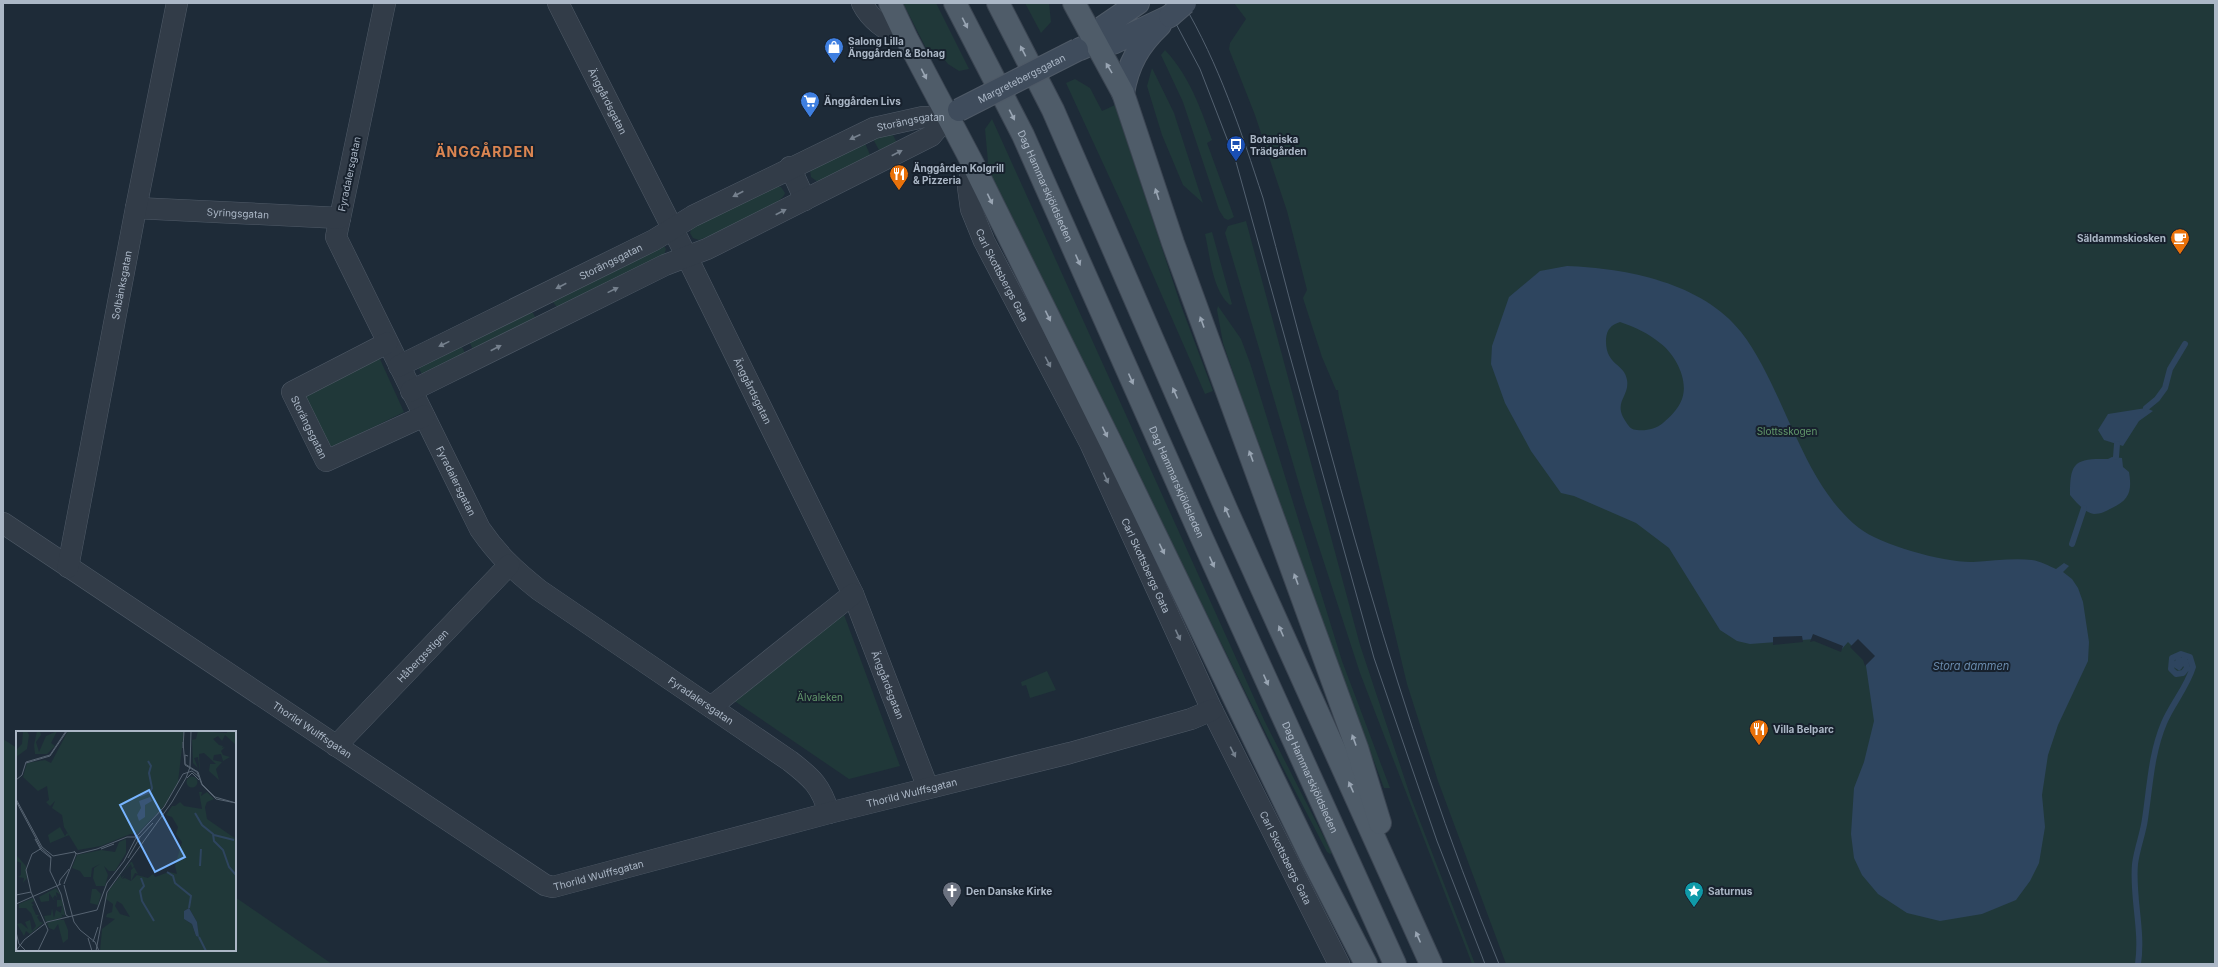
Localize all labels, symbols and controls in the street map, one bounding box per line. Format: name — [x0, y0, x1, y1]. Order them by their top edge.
one-way arrow — [962, 17, 968, 29]
place label: Salong Lilla Änggården & Bohag — [848, 35, 945, 60]
shop icon: Salong Lilla Änggården & Bohag — [823, 36, 845, 64]
one-way arrow — [1019, 45, 1026, 56]
street label: Margretebergsgatan — [976, 51, 1067, 106]
one-way arrow — [1105, 62, 1112, 74]
street label: Änggårdsgatan — [586, 66, 630, 136]
one-way arrow — [921, 68, 928, 80]
supermarket icon: Änggården Livs — [799, 90, 821, 118]
place label: Änggården Livs — [824, 95, 901, 108]
one-way arrow — [1009, 109, 1016, 120]
street label: Storängsgatan — [876, 111, 945, 133]
street label: Dag Hammarskjöldsleden — [1015, 128, 1076, 244]
place label: Botaniska Trädgården — [1250, 133, 1307, 158]
one-way arrow — [849, 134, 861, 140]
bus stop icon: Botaniska Trädgården — [1225, 134, 1247, 162]
street label: Fyradalersgatan — [335, 135, 363, 213]
district label: ÄNGGÅRDEN — [435, 142, 535, 160]
one-way arrow — [891, 150, 903, 157]
place label: Änggården Kolgrill & Pizzeria — [913, 162, 1004, 186]
restaurant icon: Änggården Kolgrill & Pizzeria — [888, 163, 910, 191]
one-way arrow — [1154, 187, 1160, 199]
one-way arrow — [732, 190, 744, 197]
one-way arrow — [987, 193, 993, 205]
street label: Syringsgatan — [206, 205, 269, 221]
one-way arrow — [775, 209, 787, 215]
street label: Carl Skottsbergs Gata — [974, 227, 1031, 324]
cafe icon: Säldammskiosken — [2169, 227, 2191, 255]
place label: Säldammskiosken — [2077, 232, 2166, 244]
street label: Storängsgatan — [577, 241, 644, 282]
street label: Solbänksgatan — [109, 249, 134, 321]
one-way arrow — [1075, 254, 1082, 266]
one-way arrow — [555, 283, 567, 289]
one-way arrow — [607, 287, 618, 294]
one-way arrow — [1045, 310, 1051, 321]
one-way arrow — [1199, 315, 1205, 327]
one-way arrow — [439, 341, 450, 347]
one-way arrow — [490, 345, 502, 351]
street label: Änggårdsgatan — [732, 356, 774, 426]
one-way arrow — [1045, 356, 1051, 368]
one-way arrow — [1128, 373, 1134, 384]
one-way arrow — [1172, 387, 1178, 399]
street label: Storängsgatan — [289, 393, 330, 461]
street label: Dag Hammarskjöldsleden — [1147, 424, 1207, 540]
park label: Slottsskogen — [1757, 425, 1817, 437]
one-way arrow — [1102, 426, 1109, 438]
street label: Fyradalersgatan — [434, 444, 479, 518]
one-way arrow — [1248, 450, 1254, 462]
one-way arrow — [1103, 473, 1109, 484]
one-way arrow — [1224, 507, 1230, 518]
street label: Carl Skottsbergs Gata — [1119, 516, 1173, 615]
one-way arrow — [1159, 543, 1165, 555]
one-way arrow — [1209, 556, 1215, 567]
one-way arrow — [1292, 572, 1298, 584]
one-way arrow — [1277, 624, 1283, 636]
street label: Håbergsstigen — [394, 627, 451, 685]
one-way arrow — [1175, 629, 1181, 640]
street label: Änggårdsgatan — [869, 649, 907, 721]
water label: Stora dammen — [1933, 659, 2010, 673]
street label: Fyradalersgatan — [666, 674, 736, 727]
one-way arrow — [1263, 674, 1269, 686]
park label: Älvaleken — [797, 691, 843, 703]
street label: Thorild Wulffsgatan — [270, 699, 354, 760]
restaurant icon: Villa Belparc — [1748, 718, 1770, 746]
street label: Dag Hammarskjöldsleden — [1280, 720, 1341, 835]
place label: Villa Belparc — [1773, 723, 1834, 735]
inset map — [16, 731, 236, 951]
one-way arrow — [1351, 734, 1357, 746]
one-way arrow — [1230, 746, 1236, 758]
street label: Thorild Wulffsgatan — [865, 775, 958, 809]
one-way arrow — [1348, 782, 1354, 793]
street label: Carl Skottsbergs Gata — [1257, 809, 1314, 906]
street label: Thorild Wulffsgatan — [552, 857, 645, 893]
church icon: Den Danske Kirke — [941, 880, 963, 908]
place icon: Saturnus — [1683, 880, 1705, 908]
place label: Den Danske Kirke — [966, 885, 1052, 897]
place label: Saturnus — [1708, 885, 1753, 897]
one-way arrow — [1415, 930, 1421, 942]

